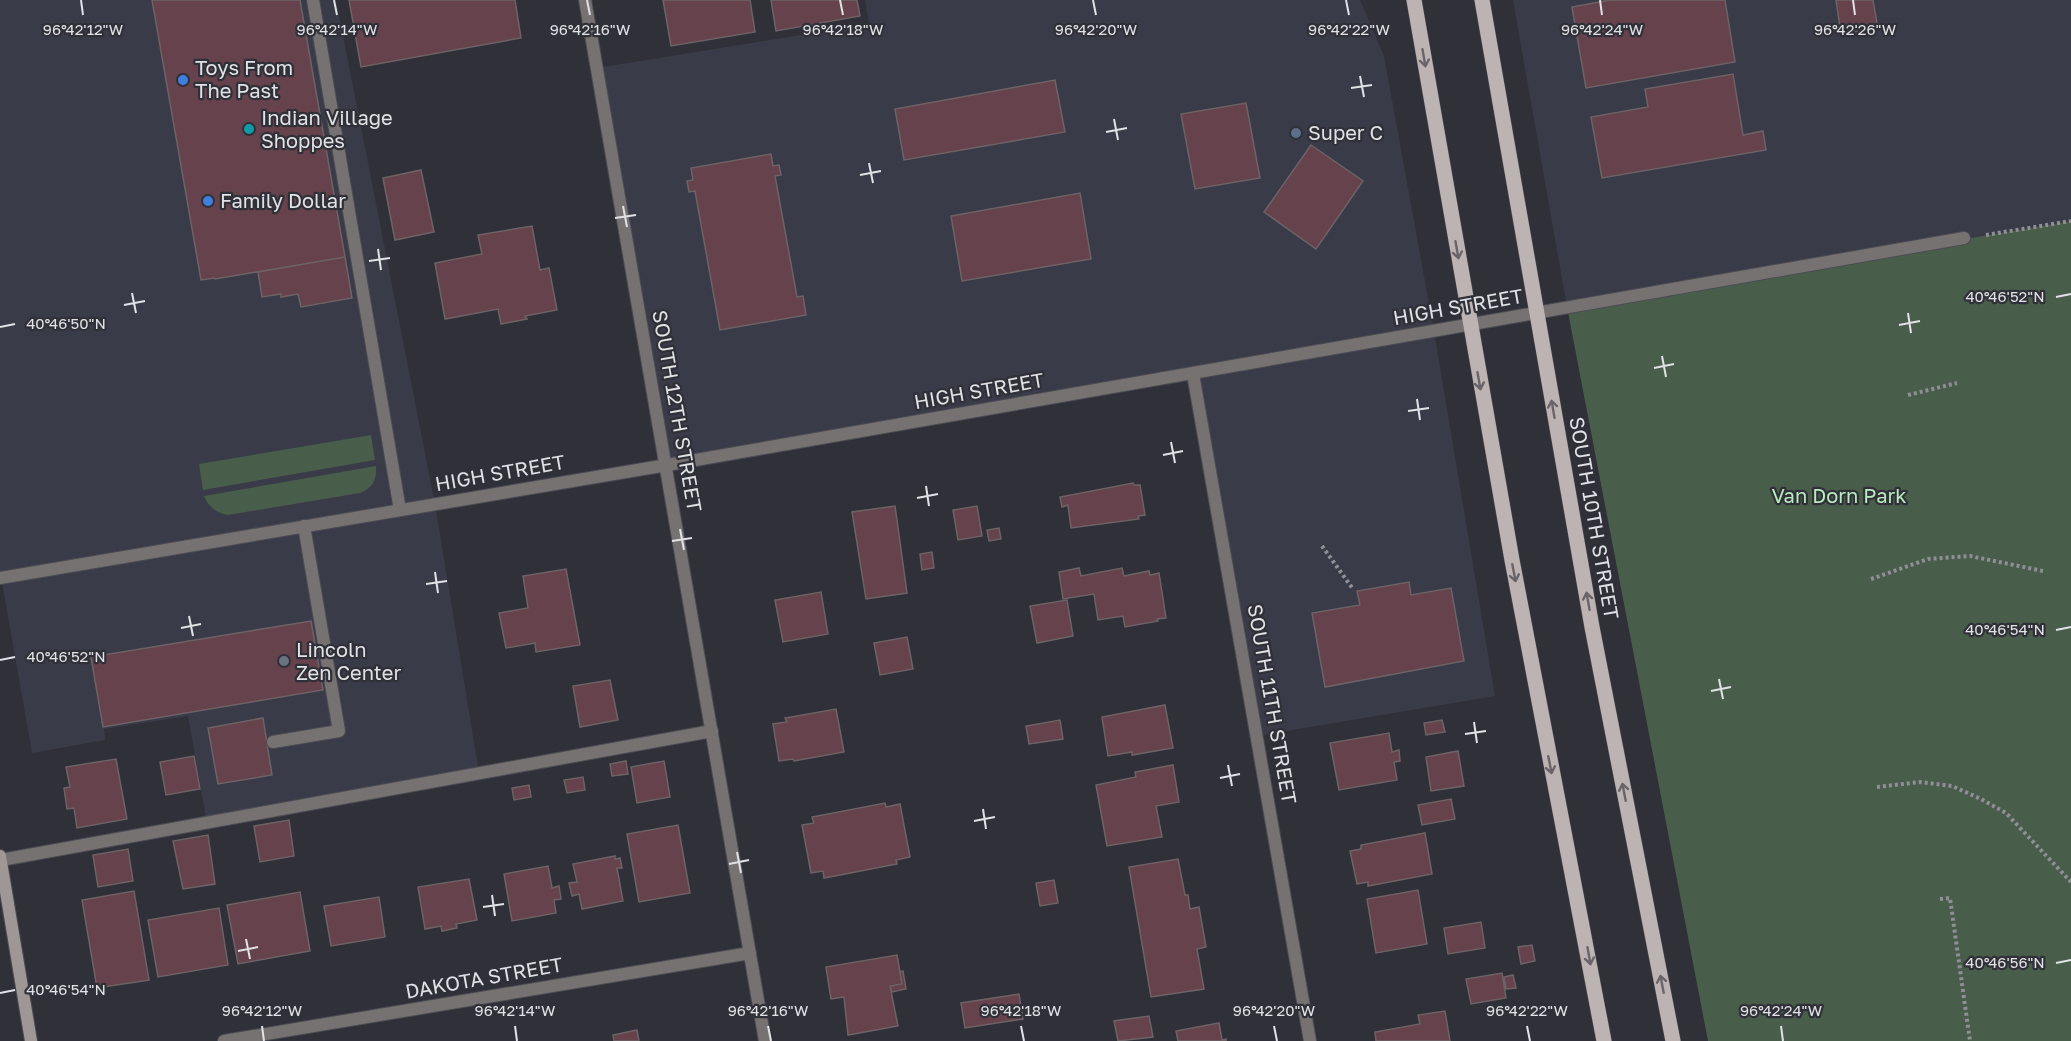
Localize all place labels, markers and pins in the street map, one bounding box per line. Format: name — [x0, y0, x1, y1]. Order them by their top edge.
place label: Toys From The Past — [195, 55, 293, 102]
marker: Toys From The Past — [176, 73, 190, 87]
place label: Indian Village Shoppes — [261, 105, 393, 152]
place label: Super C — [1308, 120, 1383, 144]
marker: Indian Village Shoppes — [242, 122, 256, 136]
marker: Super C — [1289, 126, 1303, 140]
place label: Family Dollar — [220, 188, 346, 212]
marker: Family Dollar — [201, 194, 215, 208]
place label: Lincoln Zen Center — [296, 637, 401, 684]
marker: Lincoln Zen Center — [277, 654, 291, 668]

